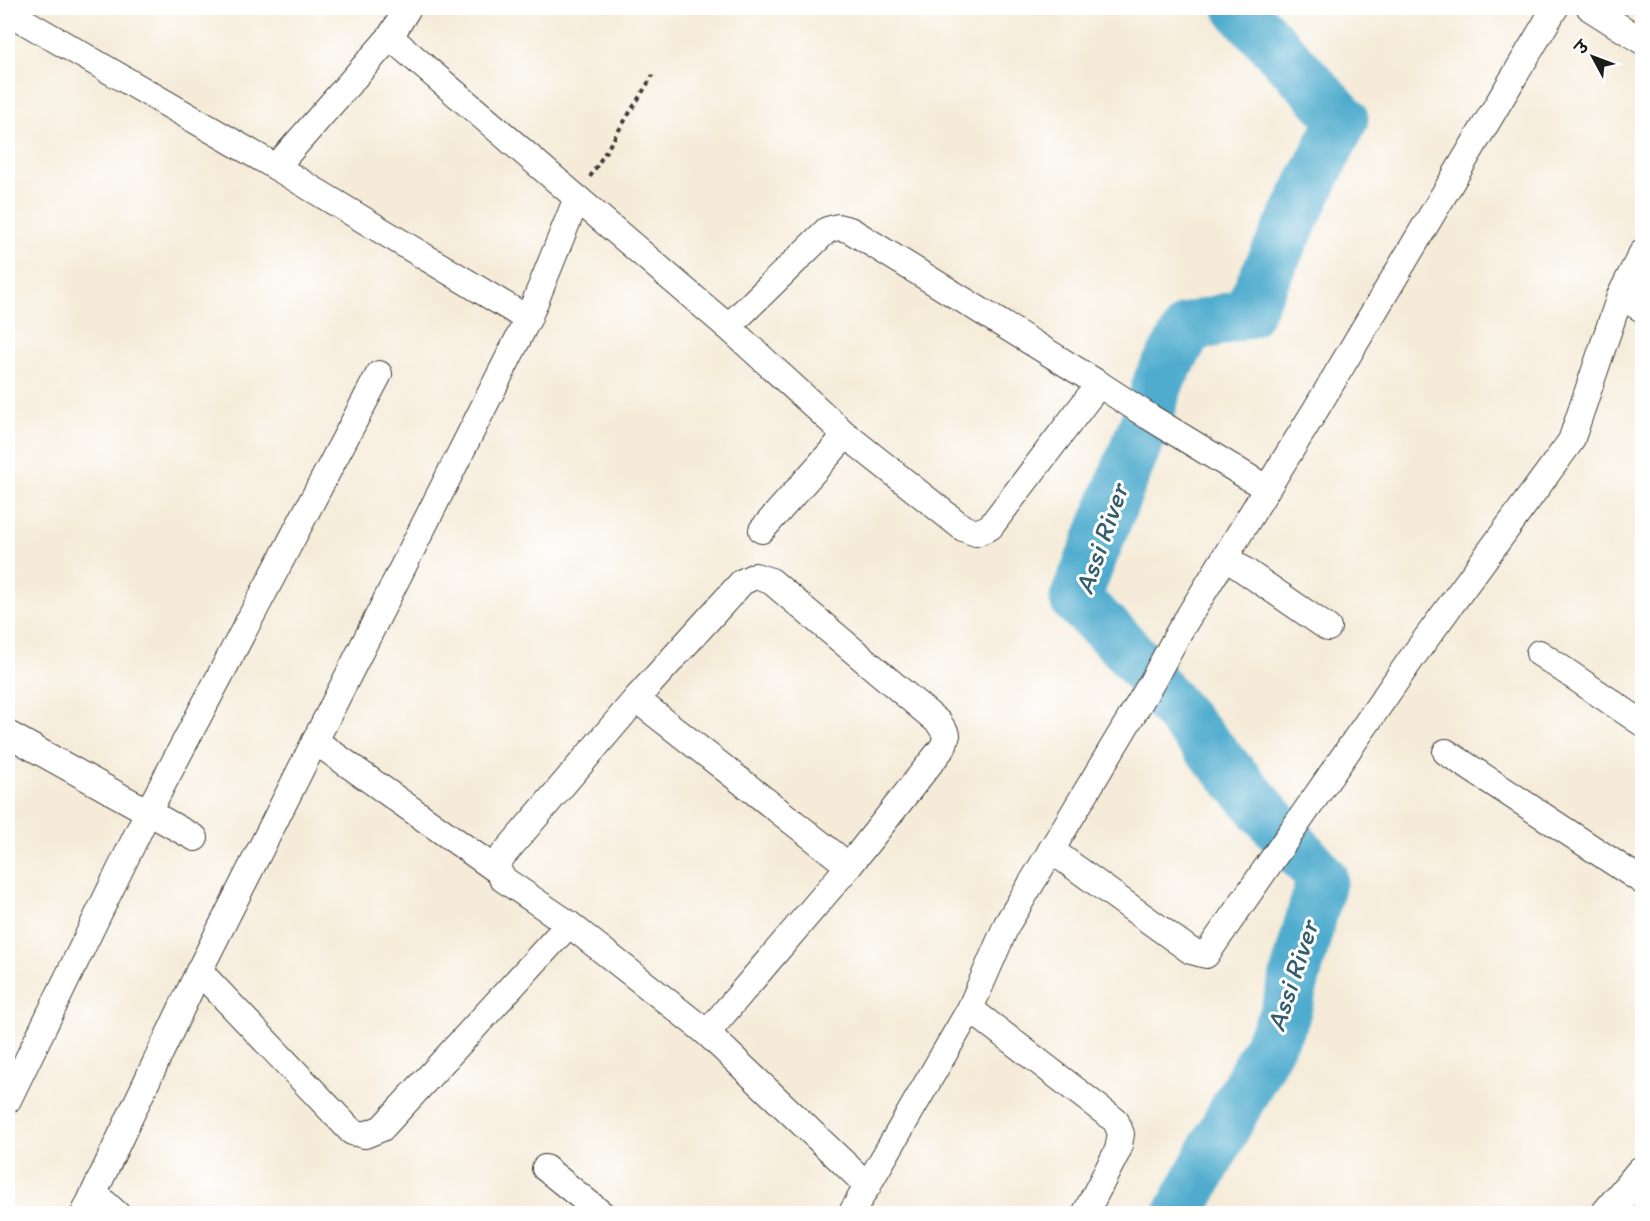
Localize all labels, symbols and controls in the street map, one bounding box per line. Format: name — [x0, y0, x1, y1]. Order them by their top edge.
north arrow — [1563, 27, 1623, 87]
text: उ — [1570, 36, 1594, 59]
water label: Assi River — [1067, 477, 1136, 598]
water label: Assi River — [1259, 914, 1326, 1035]

